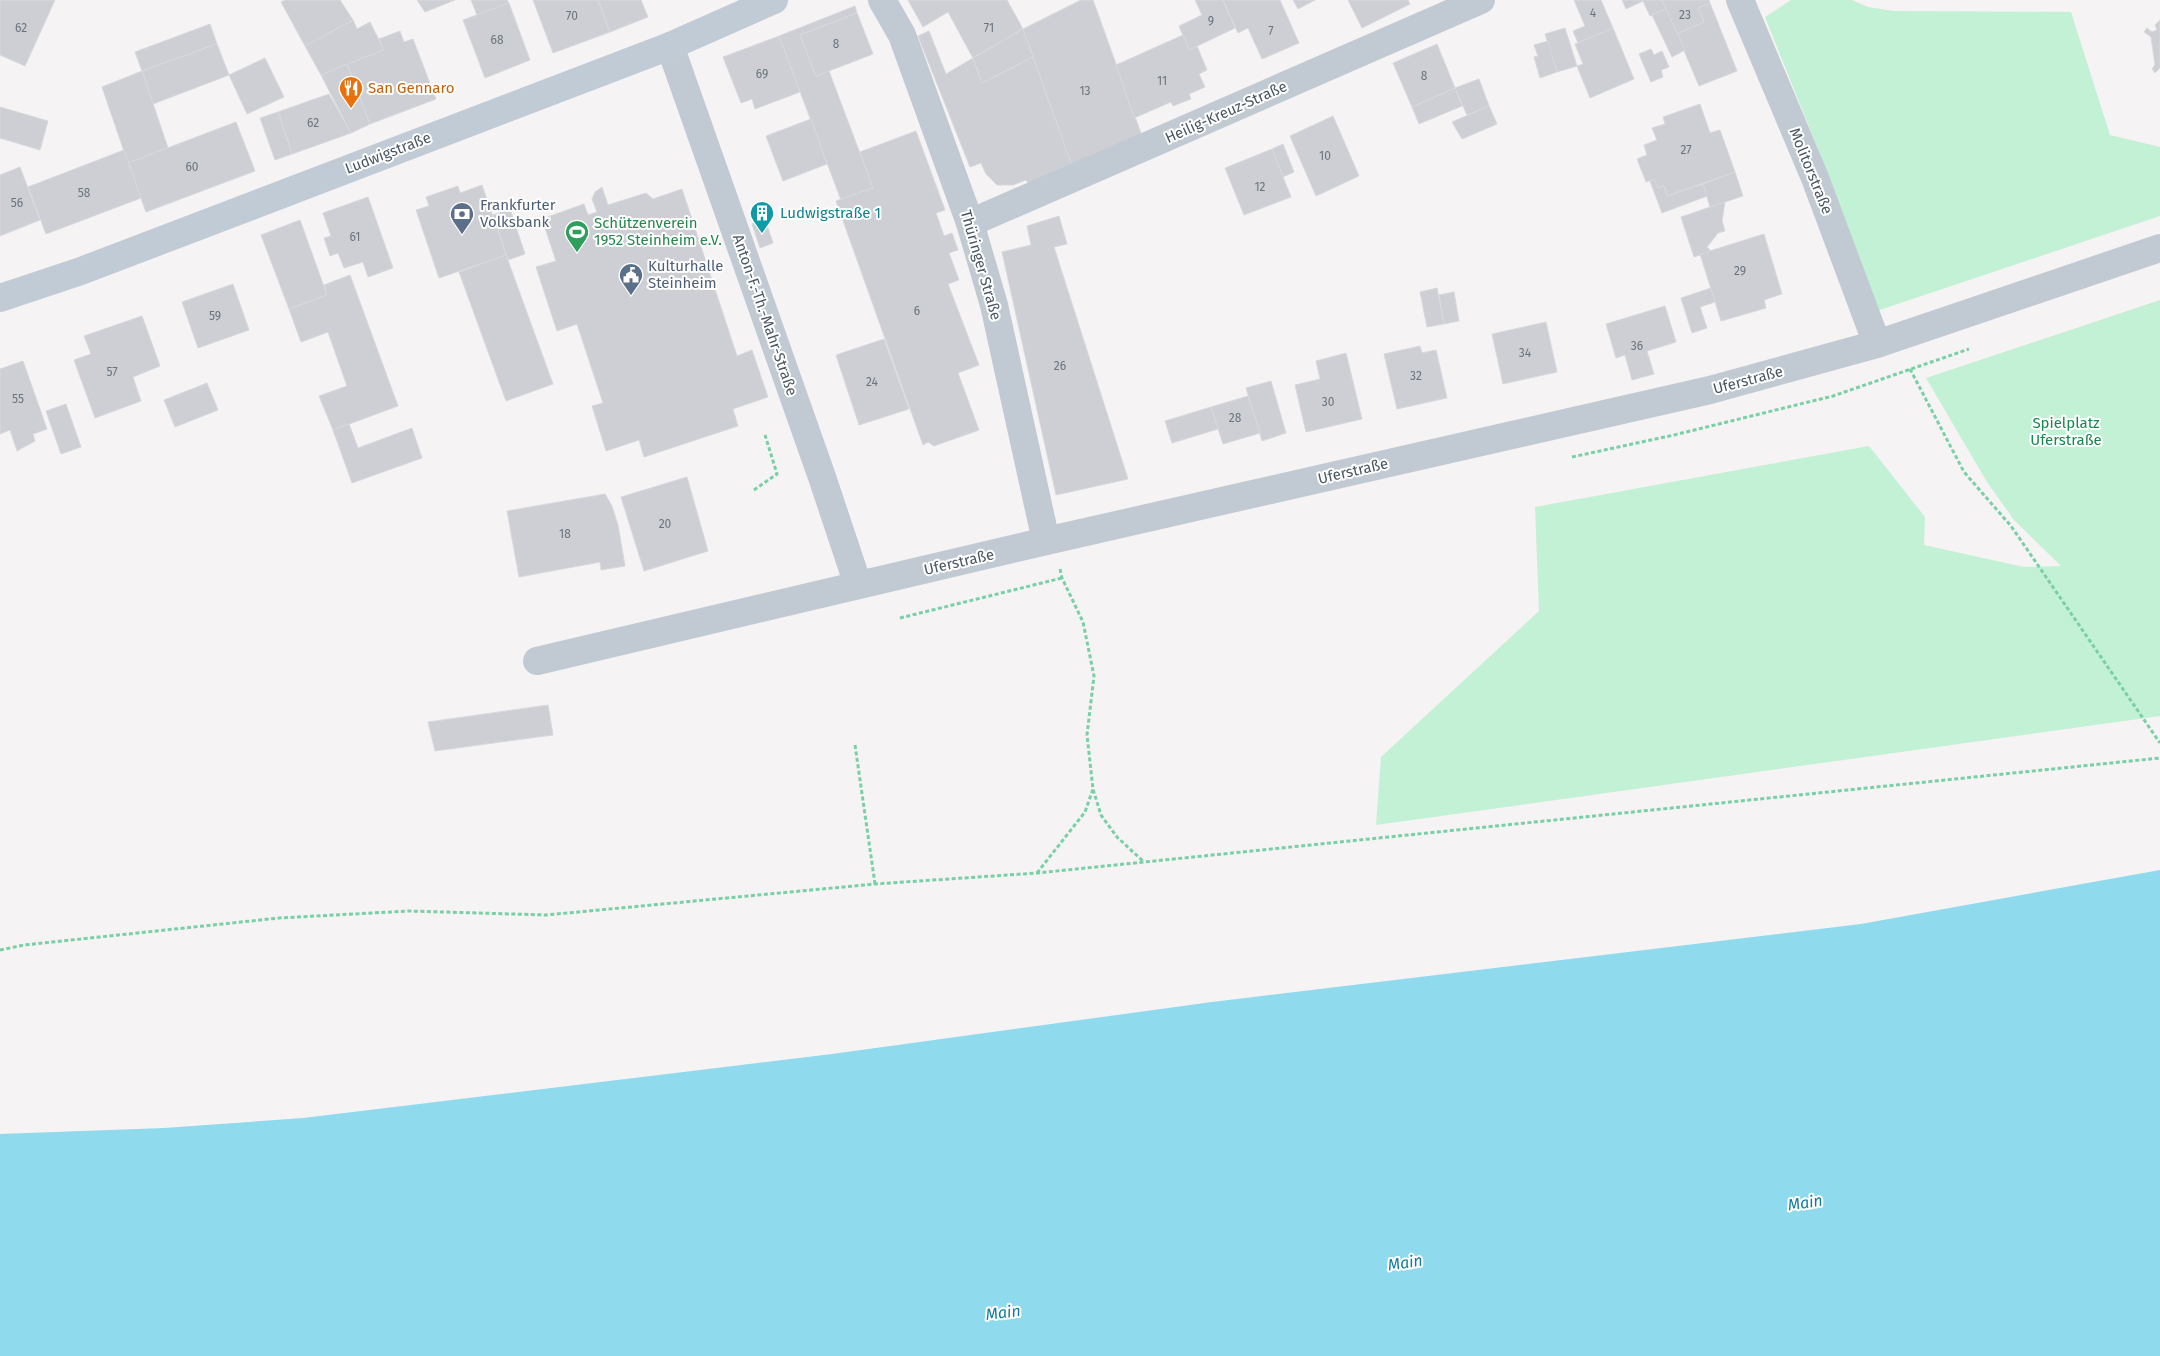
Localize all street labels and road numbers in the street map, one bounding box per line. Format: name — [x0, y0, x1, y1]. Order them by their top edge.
street label: Heilig-Kreuz-Straße — [1162, 77, 1290, 147]
street label: Molitorstraße — [1786, 125, 1836, 217]
street label: Ludwigstraße — [343, 128, 433, 178]
street label: Thüringer Straße — [957, 208, 1005, 322]
street label: Anton-F.-Th.-Mahr-Straße — [729, 232, 801, 398]
street label: Uferstraße — [1711, 362, 1785, 398]
street label: Uferstraße — [1316, 454, 1390, 488]
street label: Uferstraße — [922, 545, 996, 579]

